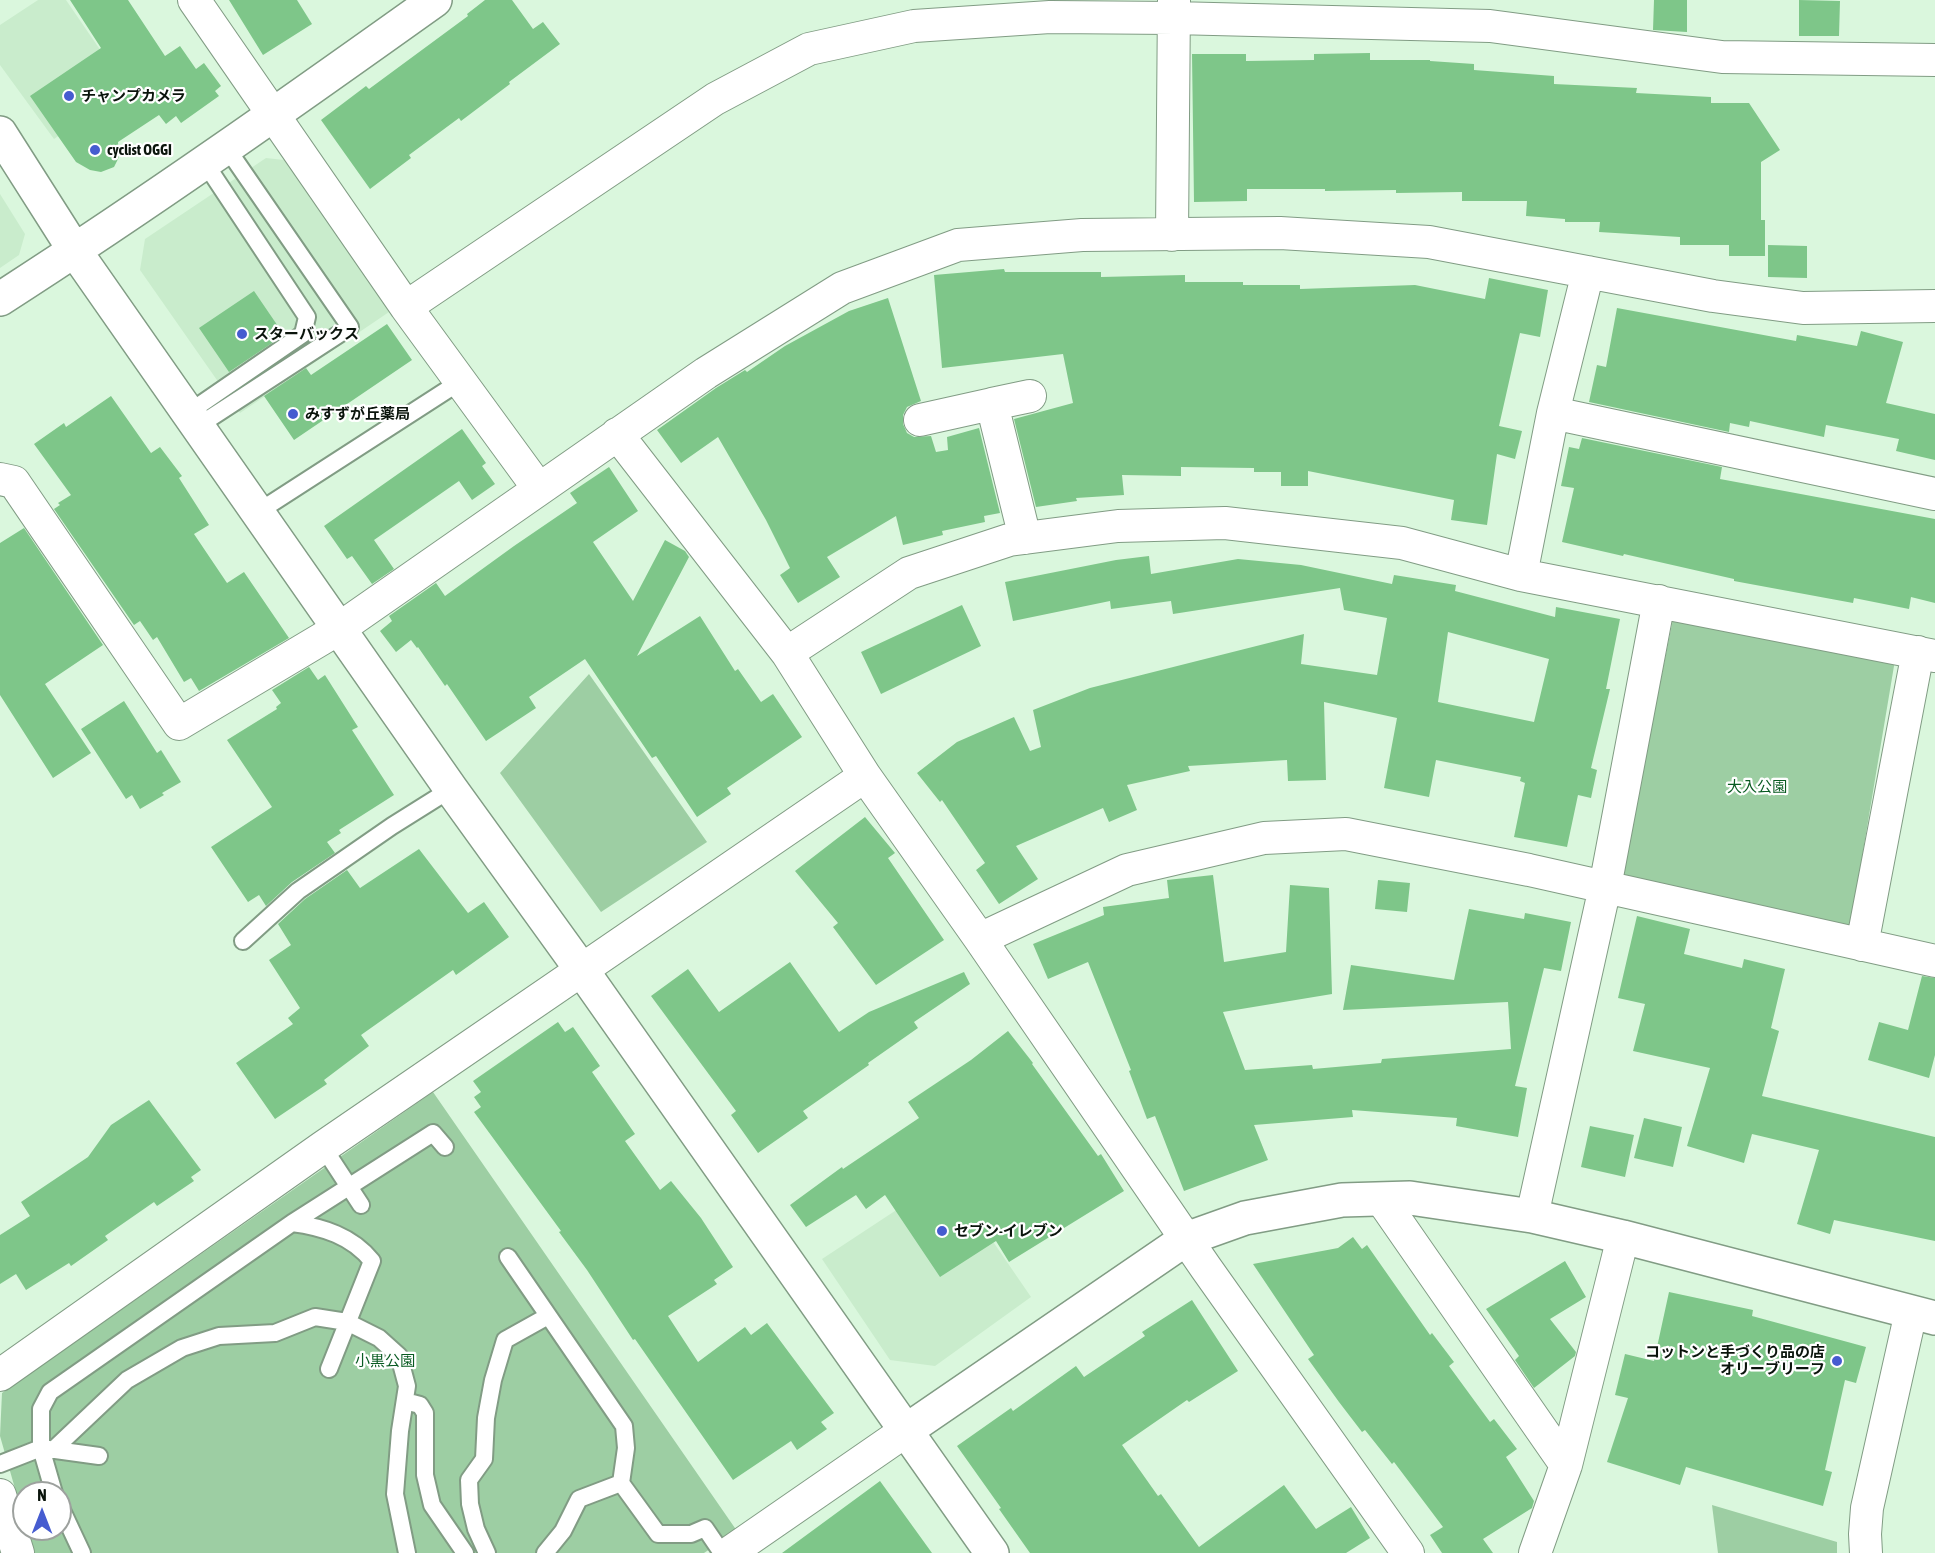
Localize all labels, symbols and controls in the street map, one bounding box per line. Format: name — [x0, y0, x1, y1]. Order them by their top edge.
place label: チャンプカメラ — [81, 87, 186, 105]
marker: チャンプカメラ — [62, 89, 76, 103]
place label: cyclist OGGI — [107, 141, 172, 159]
marker: cyclist OGGI — [88, 143, 102, 157]
place label: スターバックス — [254, 325, 359, 343]
marker: スターバックス — [235, 327, 249, 341]
place label: みすずが丘薬局 — [305, 405, 410, 423]
marker: みすずが丘薬局 — [286, 407, 300, 421]
park label: 大入公園 — [1727, 778, 1787, 796]
place label: セブン-イレブン — [954, 1222, 1063, 1240]
marker: セブン-イレブン — [935, 1224, 949, 1238]
place label: コットンと手づくり品の店 オリーブリーフ — [1645, 1343, 1825, 1378]
park label: 小黒公園 — [355, 1352, 415, 1370]
marker: コットンと手づくり品の店 オリーブリーフ — [1830, 1354, 1844, 1368]
north arrow — [12, 1481, 72, 1541]
text: N — [37, 1486, 47, 1504]

